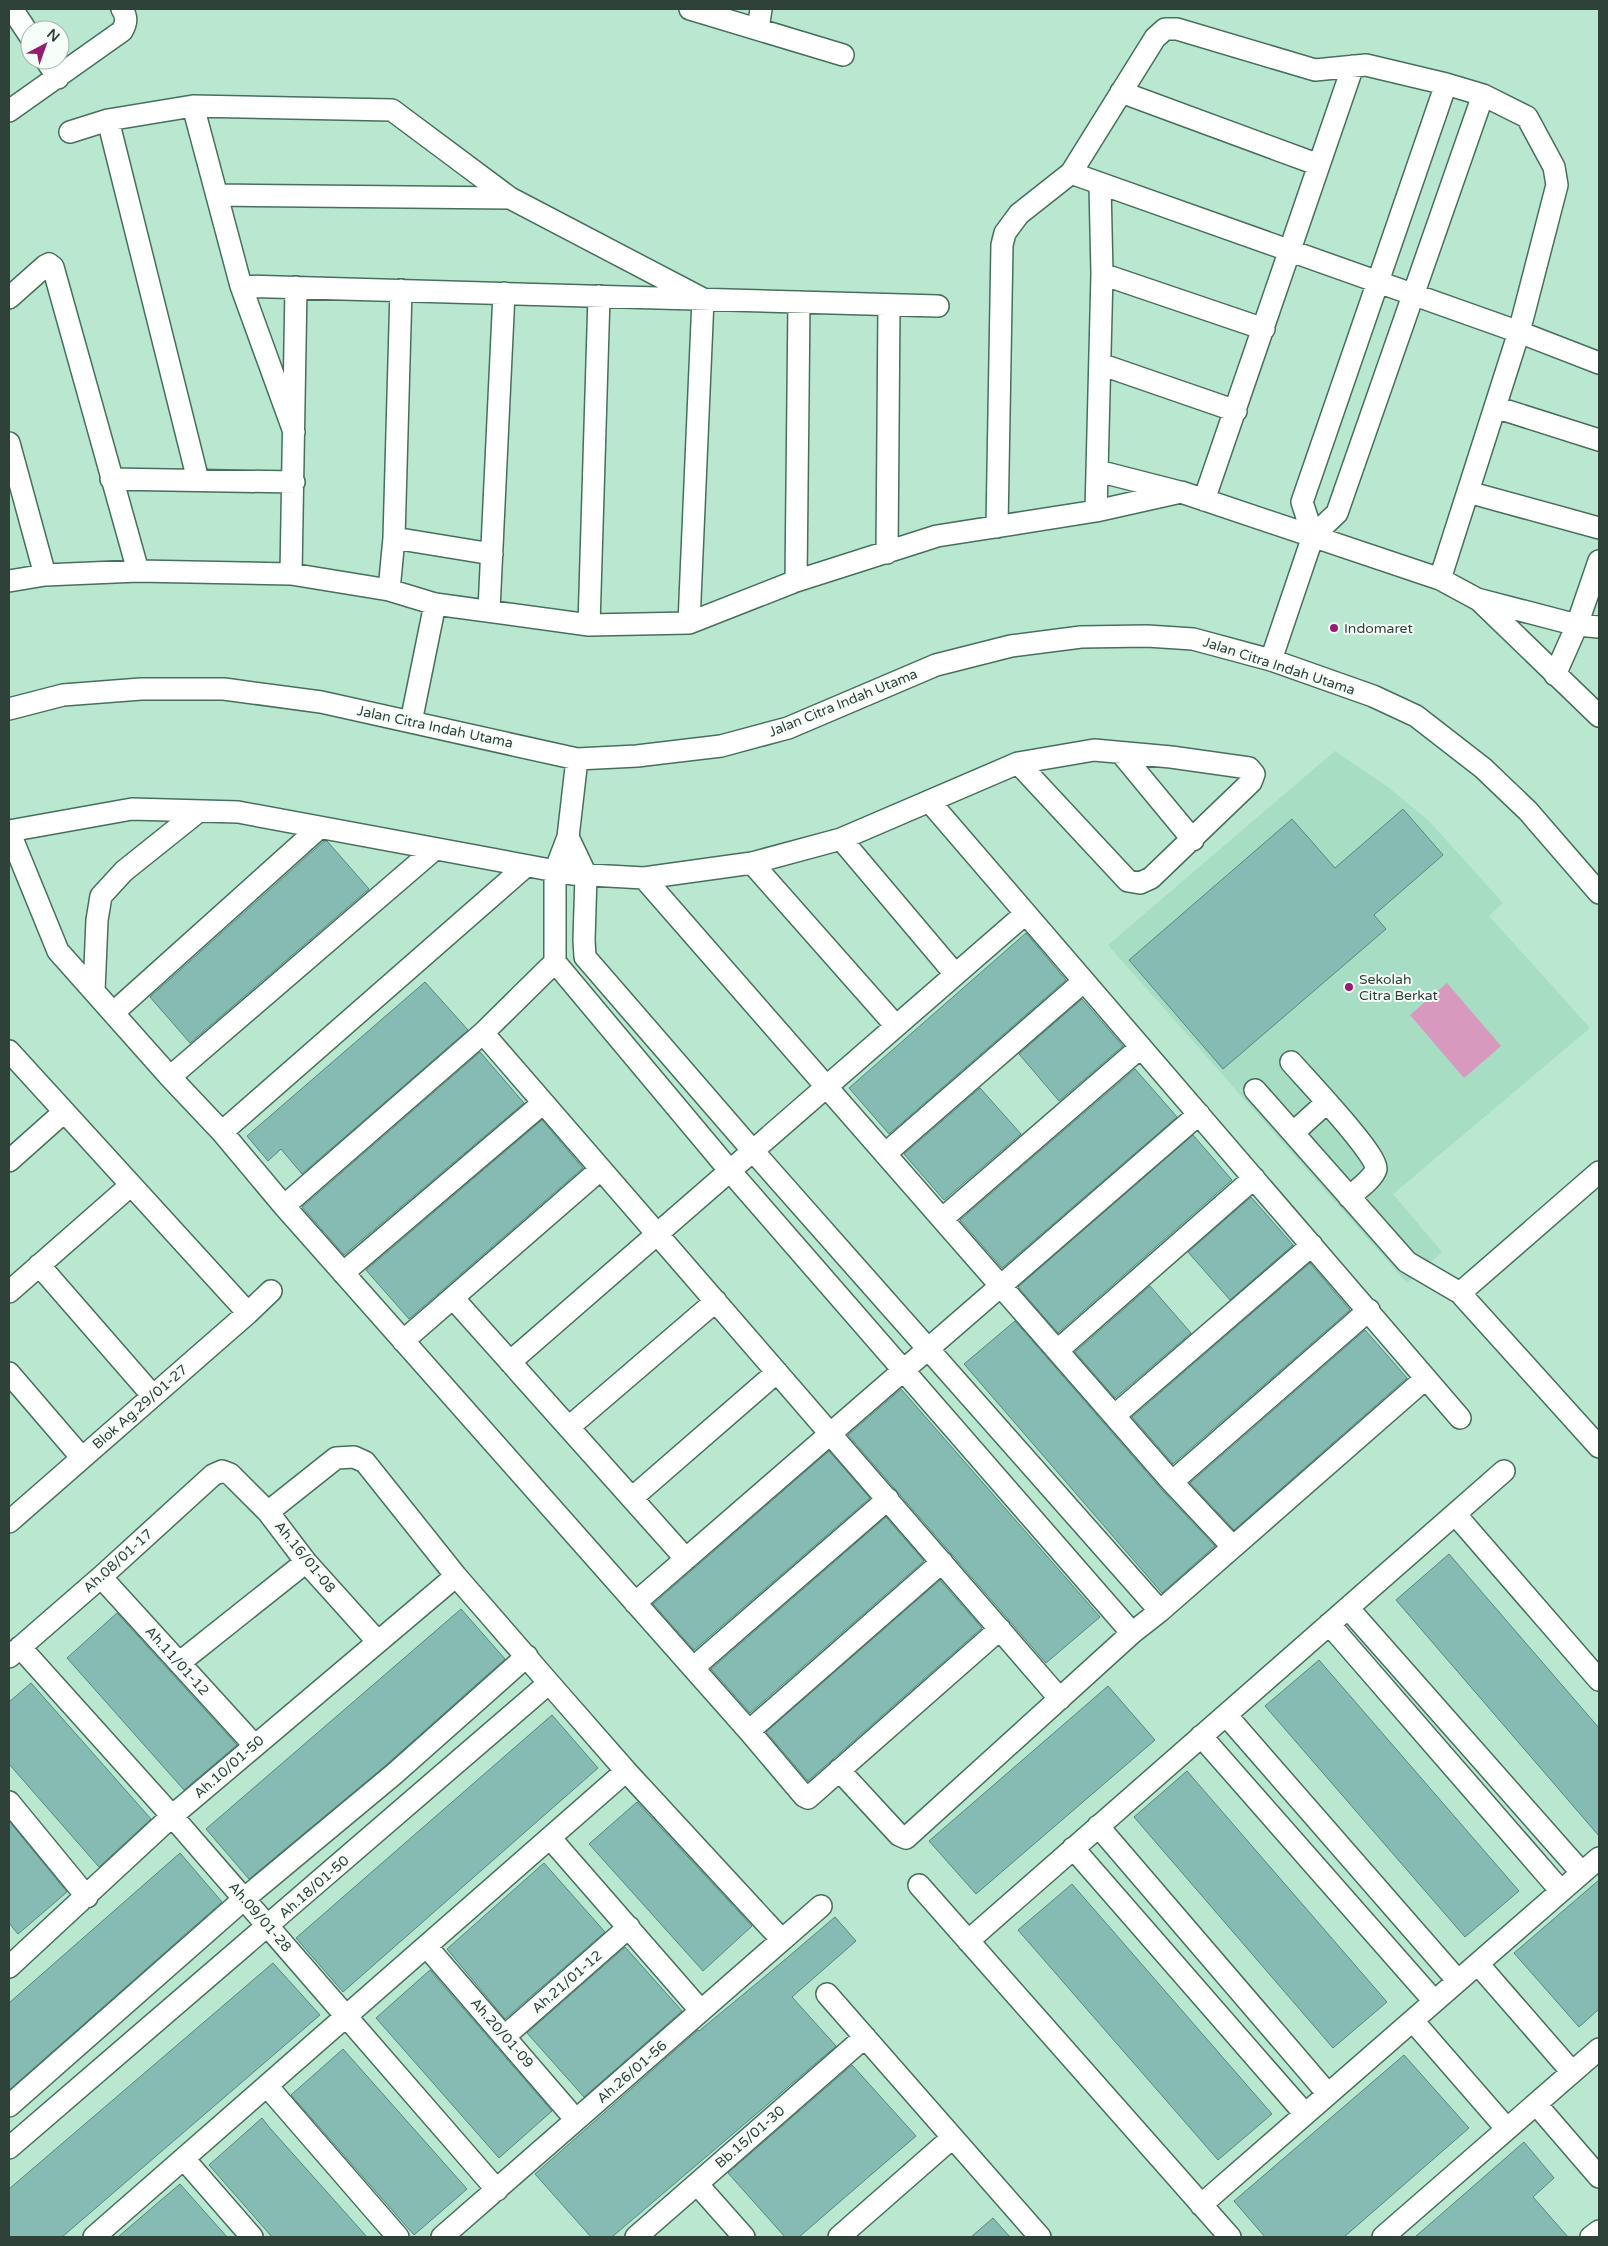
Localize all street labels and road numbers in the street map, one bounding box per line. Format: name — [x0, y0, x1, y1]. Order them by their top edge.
street label: Jalan Citra Indah Utama — [1201, 633, 1357, 699]
street label: Jalan Citra Indah Utama — [766, 665, 920, 741]
street label: Jalan Citra Indah Utama — [355, 702, 515, 752]
street label: Blok Ag.29/01-27 — [89, 1361, 191, 1453]
street label: Ah.16/01-08 — [271, 1518, 339, 1596]
street label: Ah.08/01-17 — [80, 1526, 156, 1596]
street label: Ah.11/01-12 — [142, 1623, 212, 1699]
street label: Ah.10/01-50 — [191, 1732, 268, 1802]
street label: Ah.18/01-50 — [276, 1852, 353, 1922]
street label: Ah.09/01-28 — [225, 1879, 295, 1956]
street label: Ah.21/01-12 — [529, 1947, 605, 2017]
street label: Ah.20/01-09 — [467, 1995, 537, 2071]
street label: Ah.26/01-56 — [594, 2037, 671, 2107]
street label: Bb.15/01-30 — [712, 2102, 788, 2172]

